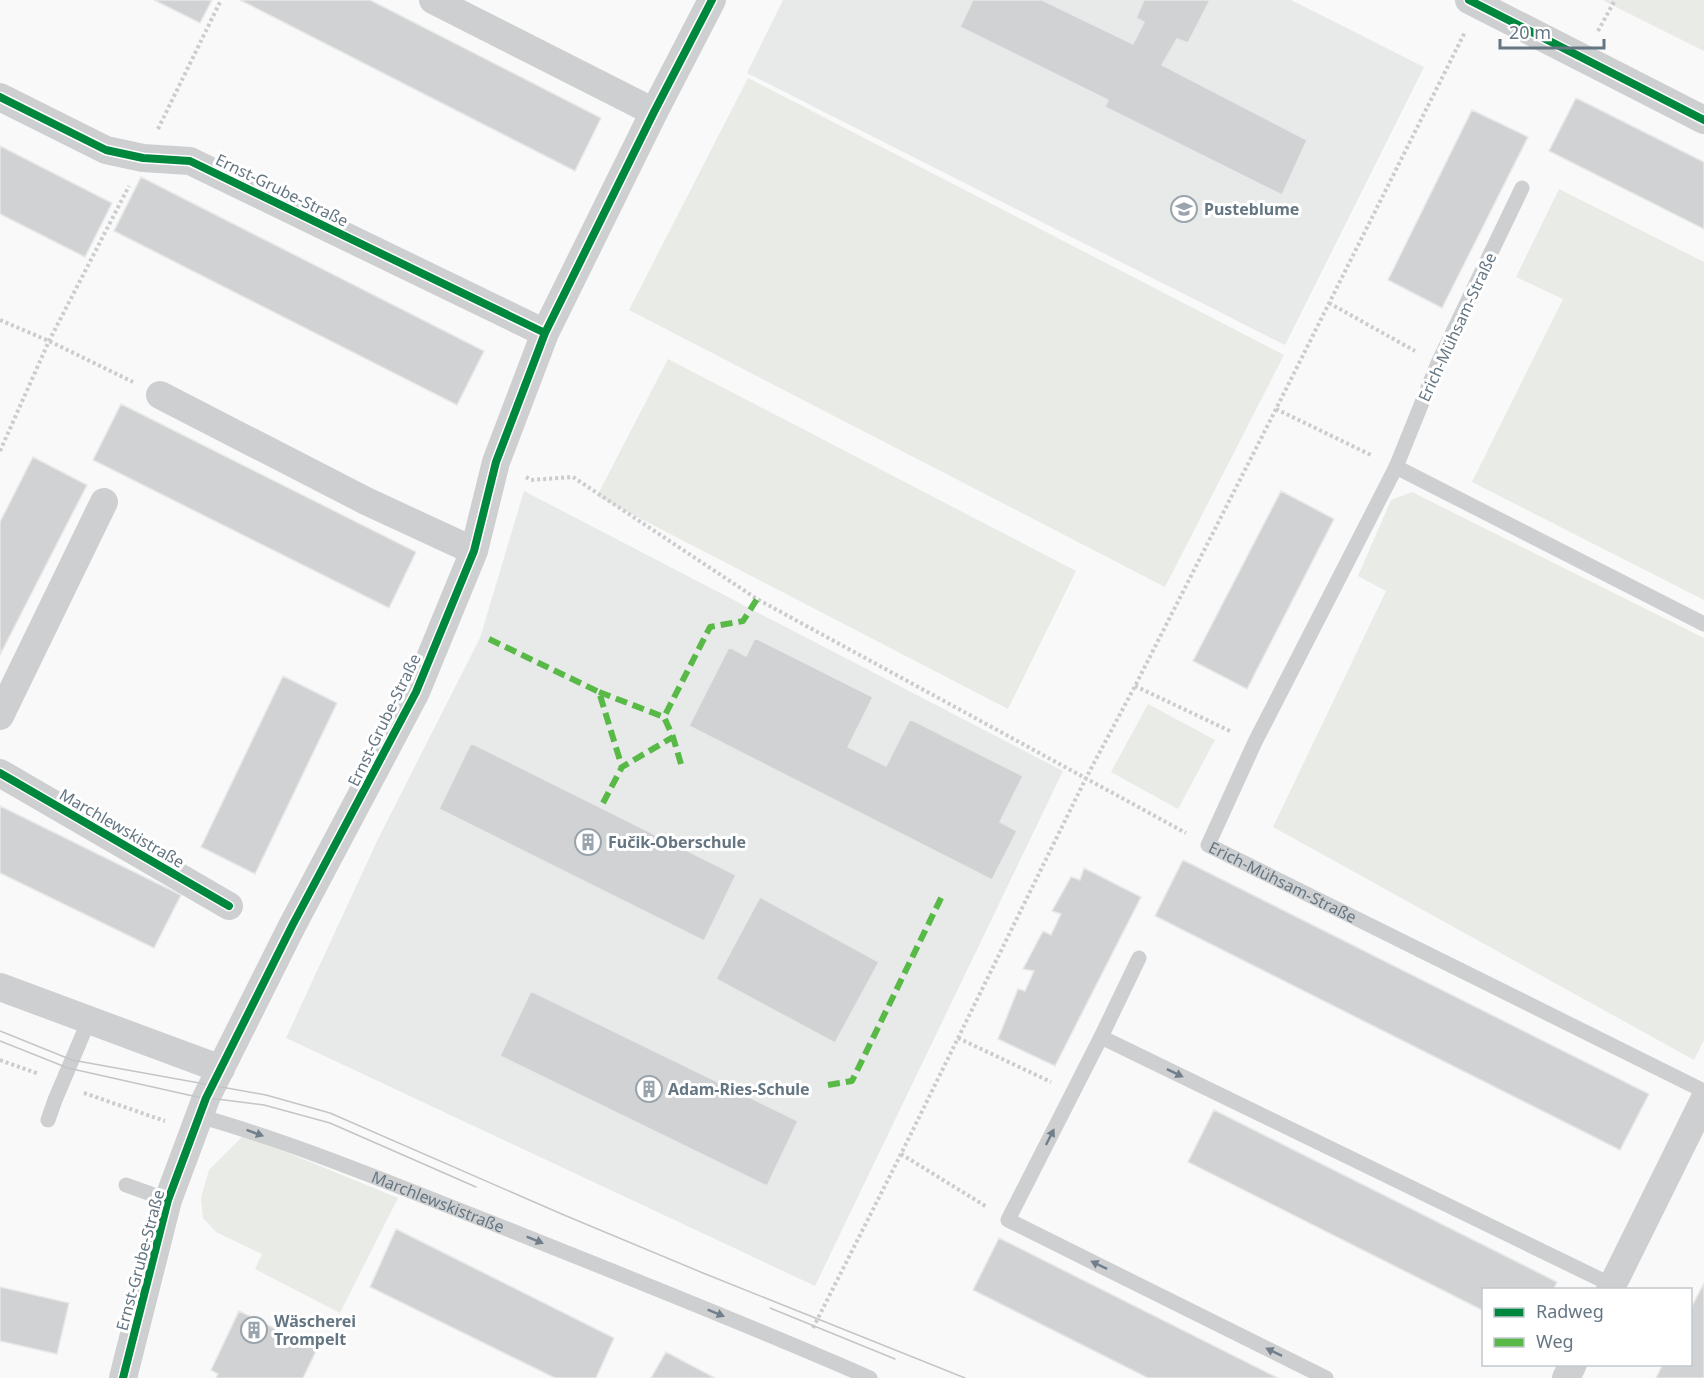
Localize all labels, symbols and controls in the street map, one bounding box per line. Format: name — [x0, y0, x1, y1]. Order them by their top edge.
scale bar — [1500, 12, 1604, 50]
text: 20 m — [1509, 20, 1551, 44]
street label: Ernst-Grube-Straße — [212, 148, 352, 232]
school or university icon: Pusteblume — [1169, 194, 1199, 224]
place label: Pusteblume — [1204, 198, 1299, 220]
street label: Erich-Mühsam-Straße — [1413, 249, 1501, 405]
street label: Ernst-Grube-Straße — [342, 650, 426, 790]
street label: Marchlewskistraße — [55, 783, 189, 873]
building icon: Fučik-Oberschule — [573, 827, 603, 857]
place label: Fučik-Oberschule — [608, 831, 746, 853]
street label: Erich-Mühsam-Straße — [1205, 836, 1360, 928]
one-way arrow — [1167, 1069, 1184, 1078]
building icon: Adam-Ries-Schule — [634, 1074, 664, 1104]
place label: Adam-Ries-Schule — [668, 1078, 810, 1100]
one-way arrow — [246, 1128, 264, 1138]
one-way arrow — [1045, 1128, 1055, 1145]
street label: Marchlewskistraße — [368, 1166, 508, 1238]
street label: Ernst-Grube-Straße — [111, 1187, 169, 1333]
one-way arrow — [526, 1236, 544, 1246]
one-way arrow — [1090, 1260, 1107, 1270]
legend — [1482, 1288, 1692, 1366]
text: Radweg — [1536, 1299, 1604, 1323]
one-way arrow — [707, 1309, 725, 1318]
place label: Wäscherei Trompelt — [274, 1310, 356, 1350]
building icon: Wäscherei Trompelt — [239, 1315, 269, 1345]
text: Weg — [1536, 1329, 1574, 1353]
one-way arrow — [1265, 1347, 1282, 1357]

